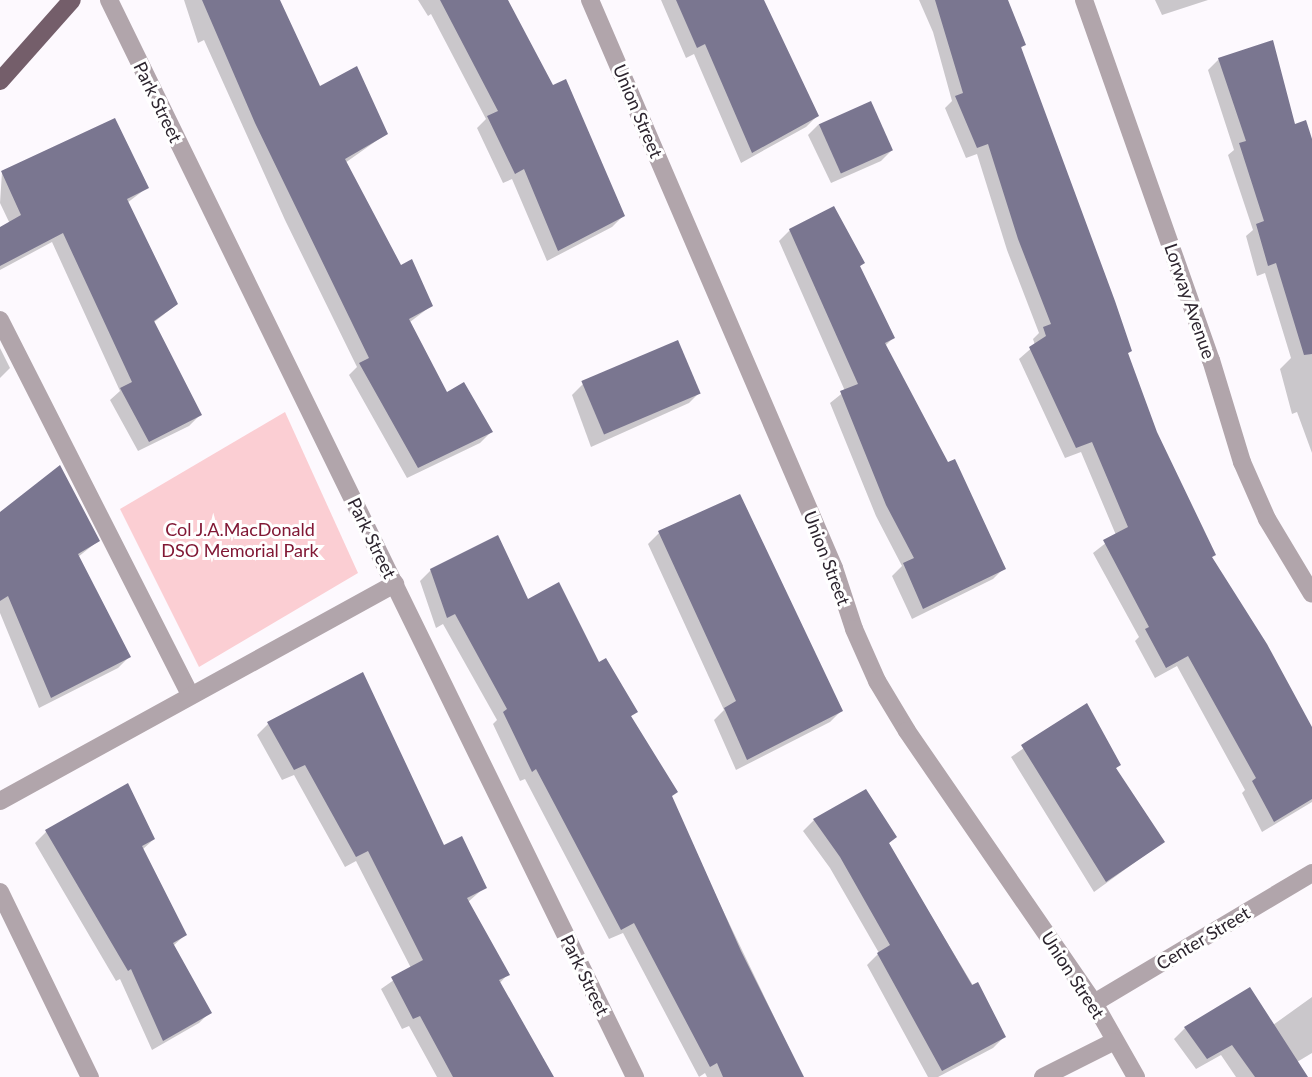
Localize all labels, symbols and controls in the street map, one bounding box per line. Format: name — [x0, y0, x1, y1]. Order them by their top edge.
street label: Park Street — [129, 58, 187, 146]
street label: Union Street — [609, 61, 667, 161]
street label: Lorway Avenue — [1160, 240, 1220, 362]
street label: Park Street — [343, 494, 401, 582]
street label: Union Street — [799, 508, 855, 608]
park label: Col J.A.MacDonald DSO Memorial Park — [161, 519, 319, 562]
street label: Center Street — [1152, 902, 1254, 974]
street label: Union Street — [1037, 927, 1109, 1023]
street label: Park Street — [556, 931, 614, 1019]

